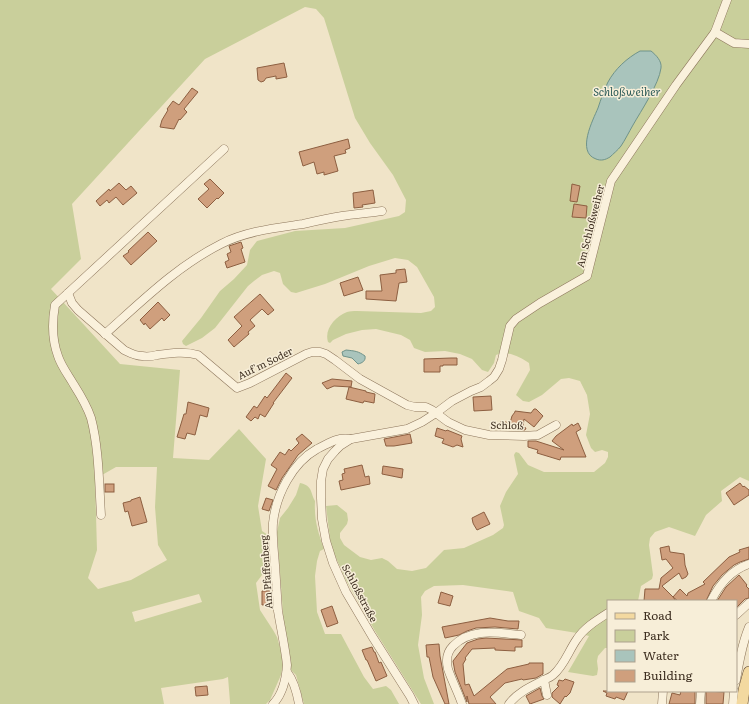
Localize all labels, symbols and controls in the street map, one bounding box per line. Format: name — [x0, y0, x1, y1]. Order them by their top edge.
water label: Schloßweiher — [593, 83, 661, 99]
street label: Am Schloßweiher — [572, 182, 607, 269]
street label: Auf'm Soder — [235, 343, 295, 382]
street label: Schloß — [490, 417, 524, 432]
street label: Am Pfaffenberg — [255, 534, 276, 609]
street label: Schloßstraße — [339, 561, 382, 624]
legend — [607, 600, 737, 692]
text: Road — [643, 606, 673, 624]
text: Park — [643, 626, 670, 644]
text: Water — [643, 646, 679, 664]
text: Building — [643, 666, 693, 684]

